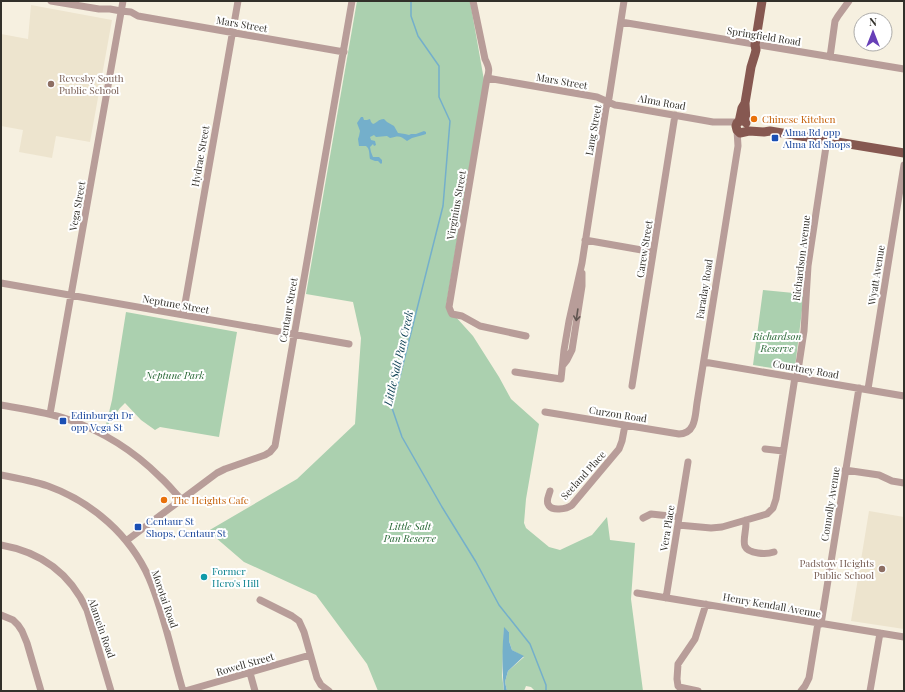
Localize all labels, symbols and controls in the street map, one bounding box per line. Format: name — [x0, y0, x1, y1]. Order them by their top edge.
north arrow — [853, 12, 893, 52]
street label: Mars Street — [215, 13, 269, 35]
text: N — [869, 14, 877, 29]
street label: Springfield Road — [726, 23, 802, 49]
street label: Mars Street — [535, 70, 589, 92]
place label: Revesby South Public School — [59, 71, 124, 97]
marker: Revesby South Public School — [46, 79, 56, 89]
street label: Alma Road — [636, 91, 687, 113]
street label: Lang Street — [582, 103, 604, 157]
place label: Chinese Kitchen — [762, 112, 836, 126]
marker: Chinese Kitchen — [749, 114, 759, 124]
street label: Hydrae Street — [188, 124, 212, 188]
place label: Alma Rd opp Alma Rd Shops — [782, 125, 850, 151]
marker: Alma Rd opp Alma Rd Shops — [770, 133, 780, 143]
street label: Virginius Street — [443, 169, 469, 242]
street label: Vega Street — [66, 180, 88, 233]
street label: Richardson Avenue — [789, 214, 813, 302]
street label: Carew Street — [633, 219, 656, 279]
street label: Wyatt Avenue — [864, 244, 888, 307]
street label: Faraday Road — [692, 258, 716, 320]
street label: Centaur Street — [275, 276, 301, 344]
street label: Neptune Street — [142, 291, 211, 317]
water label: Little Salt Pan Creek — [380, 309, 416, 408]
one-way arrow — [573, 309, 581, 322]
park label: Richardson Reserve — [752, 329, 801, 355]
street label: Courtney Road — [772, 356, 840, 382]
park label: Neptune Park — [145, 368, 204, 382]
street label: Curzon Road — [588, 403, 648, 426]
place label: Edinburgh Dr opp Vega St — [71, 408, 134, 434]
marker: Edinburgh Dr opp Vega St — [58, 416, 68, 426]
street label: Seeland Place — [557, 448, 609, 502]
street label: Connolly Avenue — [817, 466, 843, 542]
place label: The Heights Cafe — [172, 493, 249, 507]
marker: The Heights Cafe — [159, 495, 169, 505]
street label: Vera Place — [656, 504, 678, 553]
place label: Centaur St Shops, Centaur St — [146, 514, 227, 540]
park label: Little Salt Pan Reserve — [383, 519, 437, 545]
marker: Centaur St Shops, Centaur St — [133, 522, 143, 532]
place label: Padstow Heights Public School — [800, 556, 874, 582]
place label: Former Hero's Hill — [212, 564, 259, 590]
marker: Padstow Heights Public School — [877, 564, 887, 574]
street label: Morotai Road — [149, 568, 182, 630]
marker: Former Hero's Hill — [199, 572, 209, 582]
street label: Henry Kendall Avenue — [722, 589, 822, 621]
street label: Alamein Road — [85, 595, 119, 660]
street label: Rowell Street — [214, 649, 276, 679]

